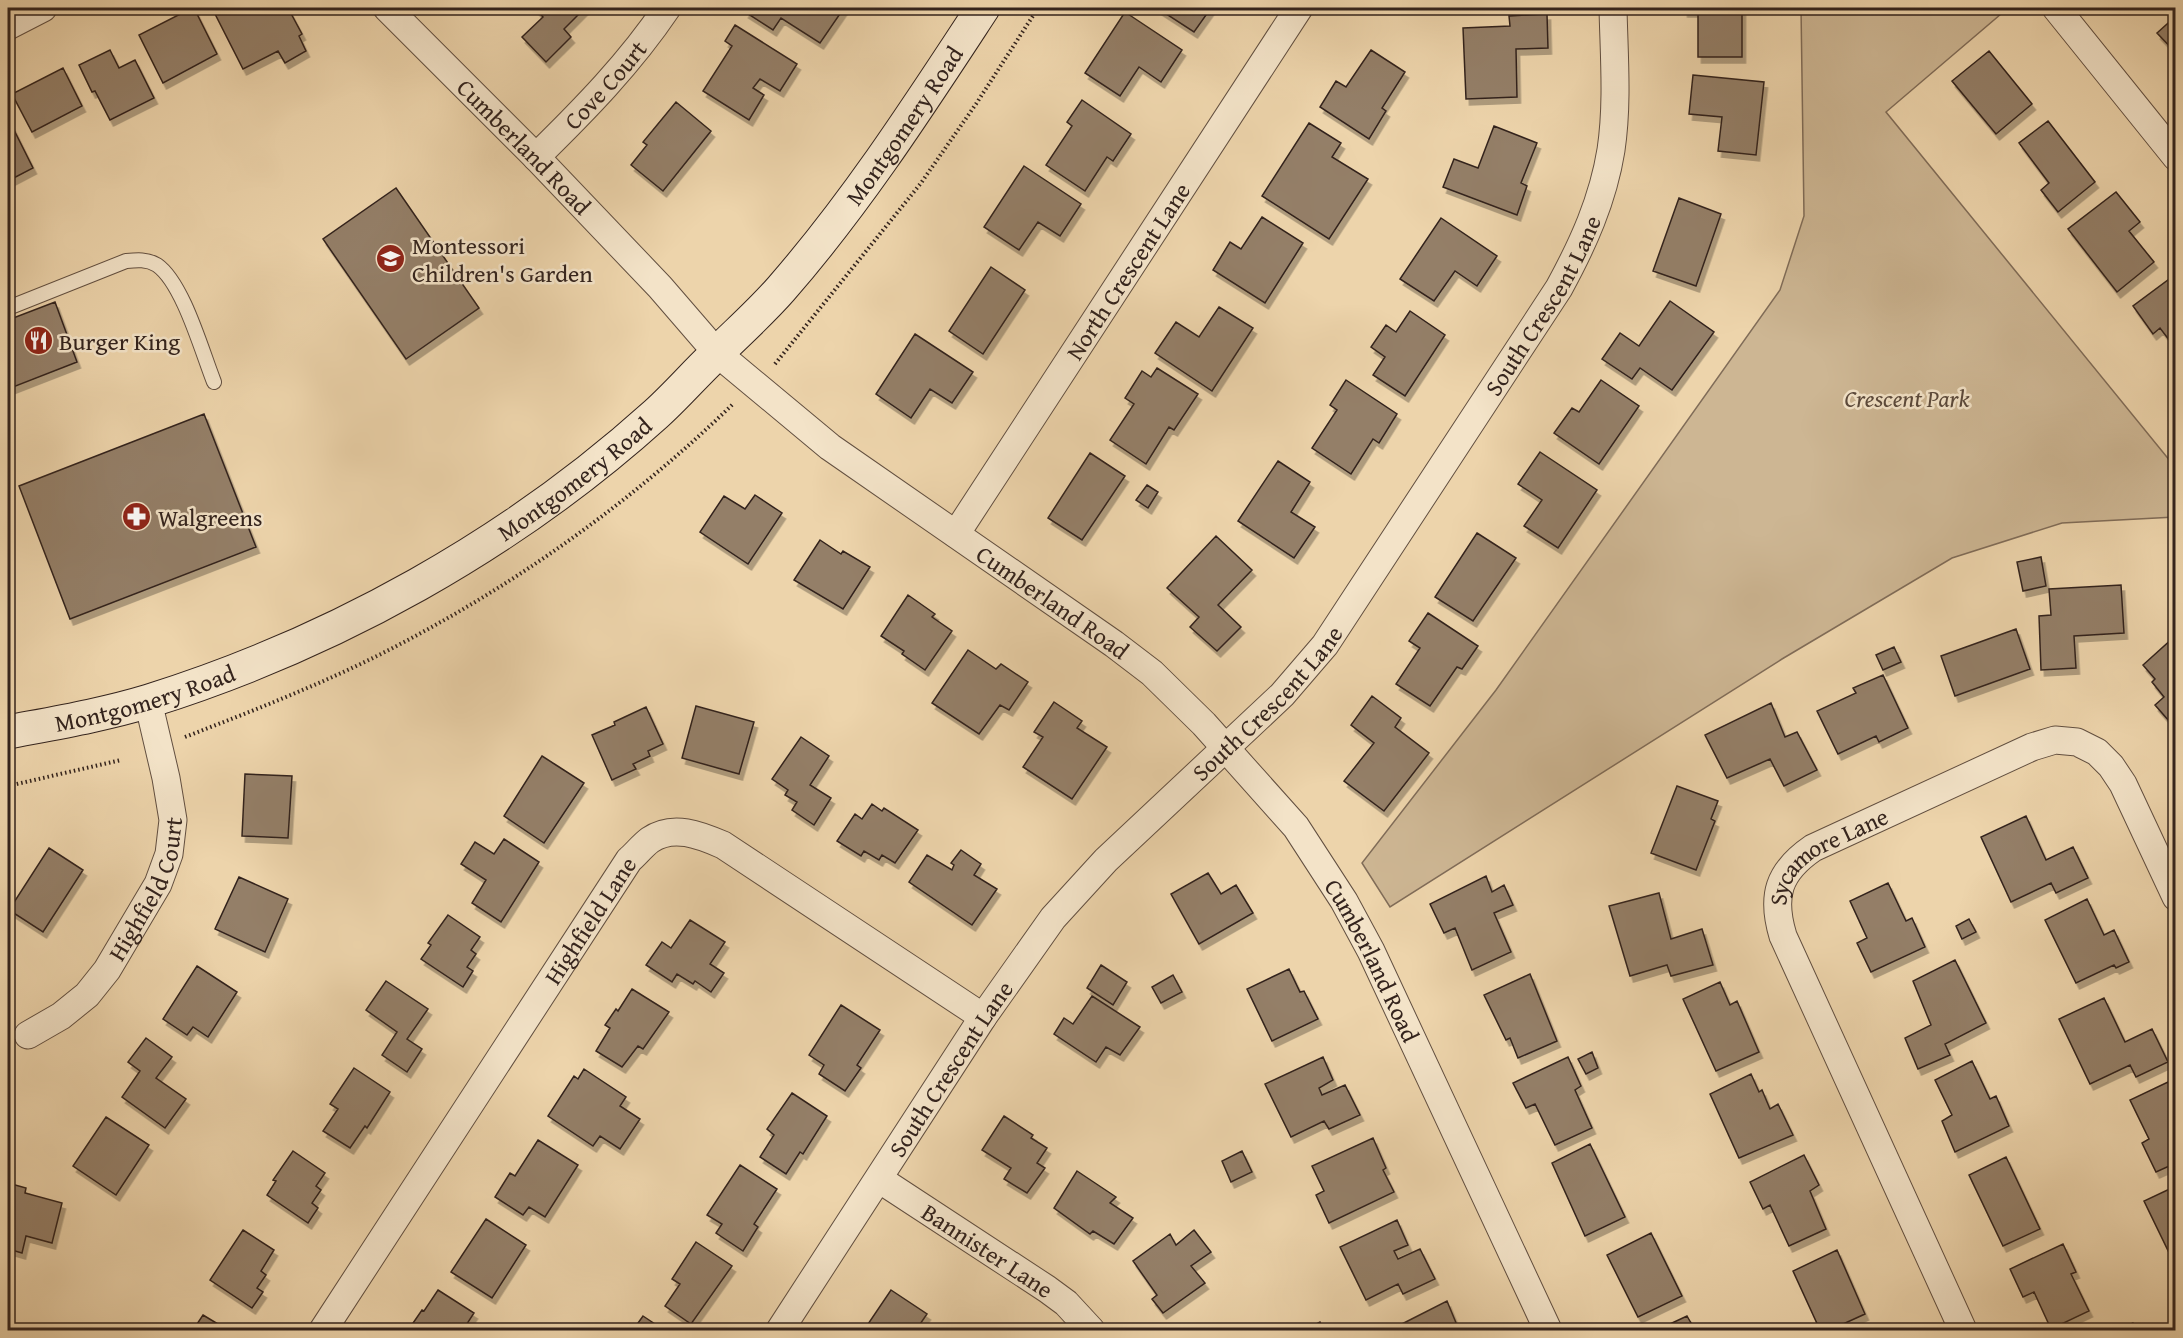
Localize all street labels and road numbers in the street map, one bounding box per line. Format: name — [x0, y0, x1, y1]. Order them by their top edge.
street label: Cove Court — [556, 32, 655, 137]
street label: Montgomery Road — [837, 39, 971, 212]
street label: Cumberland Road — [449, 70, 600, 223]
street label: North Crescent Lane — [1057, 175, 1198, 367]
street label: South Crescent Lane — [1476, 210, 1609, 402]
street label: Montgomery Road — [490, 408, 659, 549]
street label: Cumberland Road — [969, 536, 1137, 667]
street label: South Crescent Lane — [1184, 619, 1351, 789]
street label: Montgomery Road — [52, 655, 240, 740]
street label: Sycamore Lane — [1760, 798, 1894, 907]
street label: Highfield Court — [99, 814, 191, 967]
street label: Highfield Lane — [535, 849, 644, 991]
street label: Cumberland Road — [1316, 872, 1429, 1048]
street label: South Crescent Lane — [879, 973, 1021, 1164]
street label: Bannister Lane — [915, 1194, 1060, 1306]

